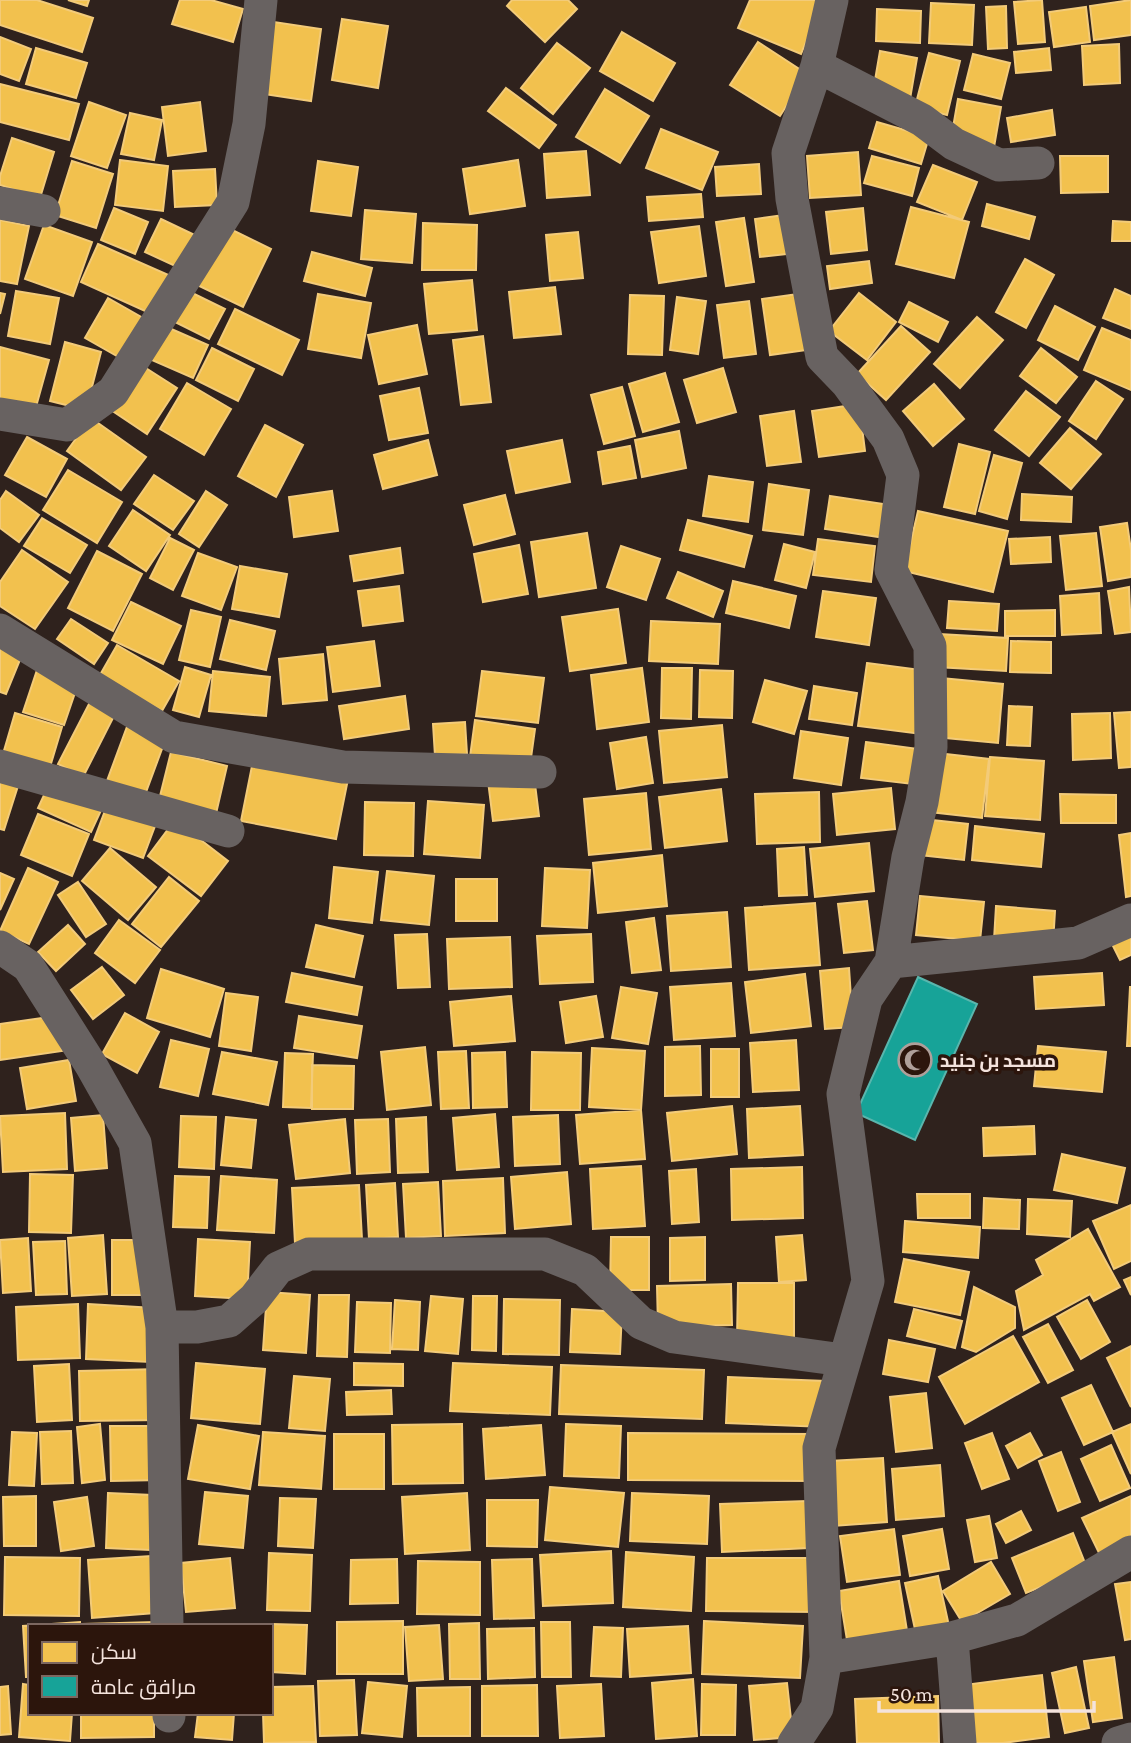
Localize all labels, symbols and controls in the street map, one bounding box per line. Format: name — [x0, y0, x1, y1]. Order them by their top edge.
mosque icon: مسجد بن جنيد — [896, 1041, 934, 1079]
place label: مسجد بن جنيد — [940, 1050, 1056, 1072]
legend — [28, 1624, 273, 1715]
text: سكن — [91, 1640, 137, 1665]
scale bar — [879, 1670, 1094, 1714]
text: مرافق عامة — [91, 1675, 196, 1700]
text: 50 m — [890, 1682, 933, 1706]

